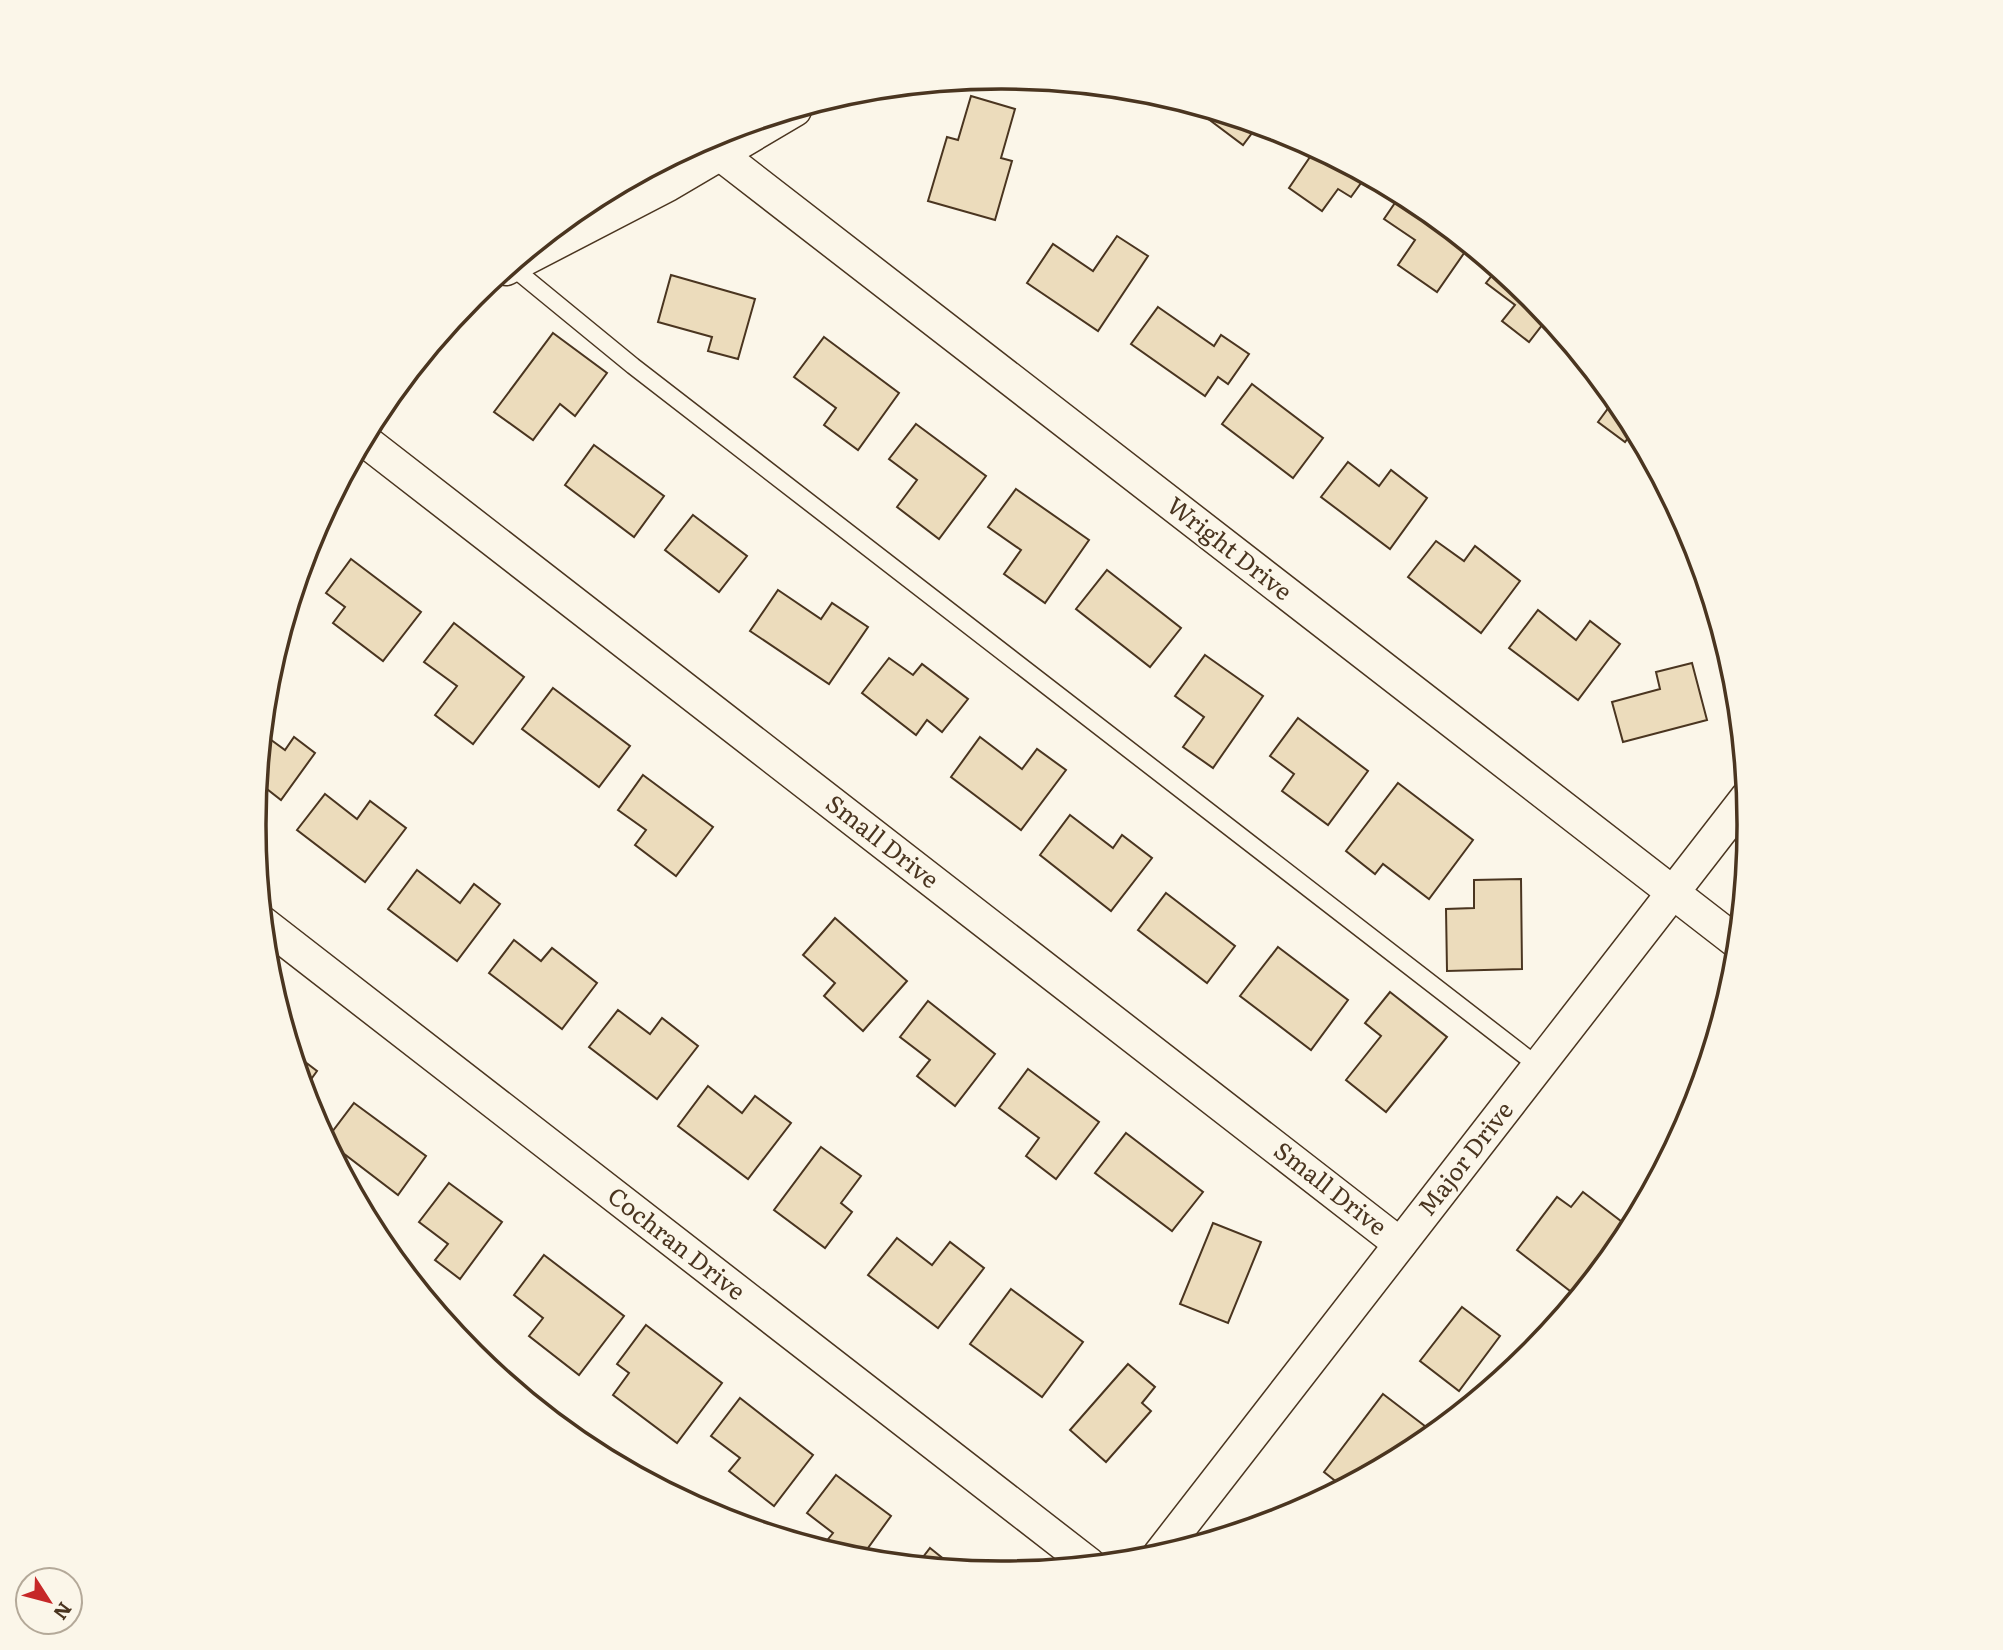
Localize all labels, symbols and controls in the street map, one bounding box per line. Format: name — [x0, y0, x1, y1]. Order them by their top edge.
street label: Wright Drive — [1161, 487, 1301, 607]
street label: Small Drive — [820, 785, 947, 895]
street label: Major Drive — [1408, 1093, 1520, 1222]
street label: Small Drive — [1268, 1132, 1395, 1242]
street label: Cochran Drive — [601, 1177, 754, 1307]
north arrow — [14, 1566, 84, 1636]
text: N — [48, 1597, 80, 1626]

